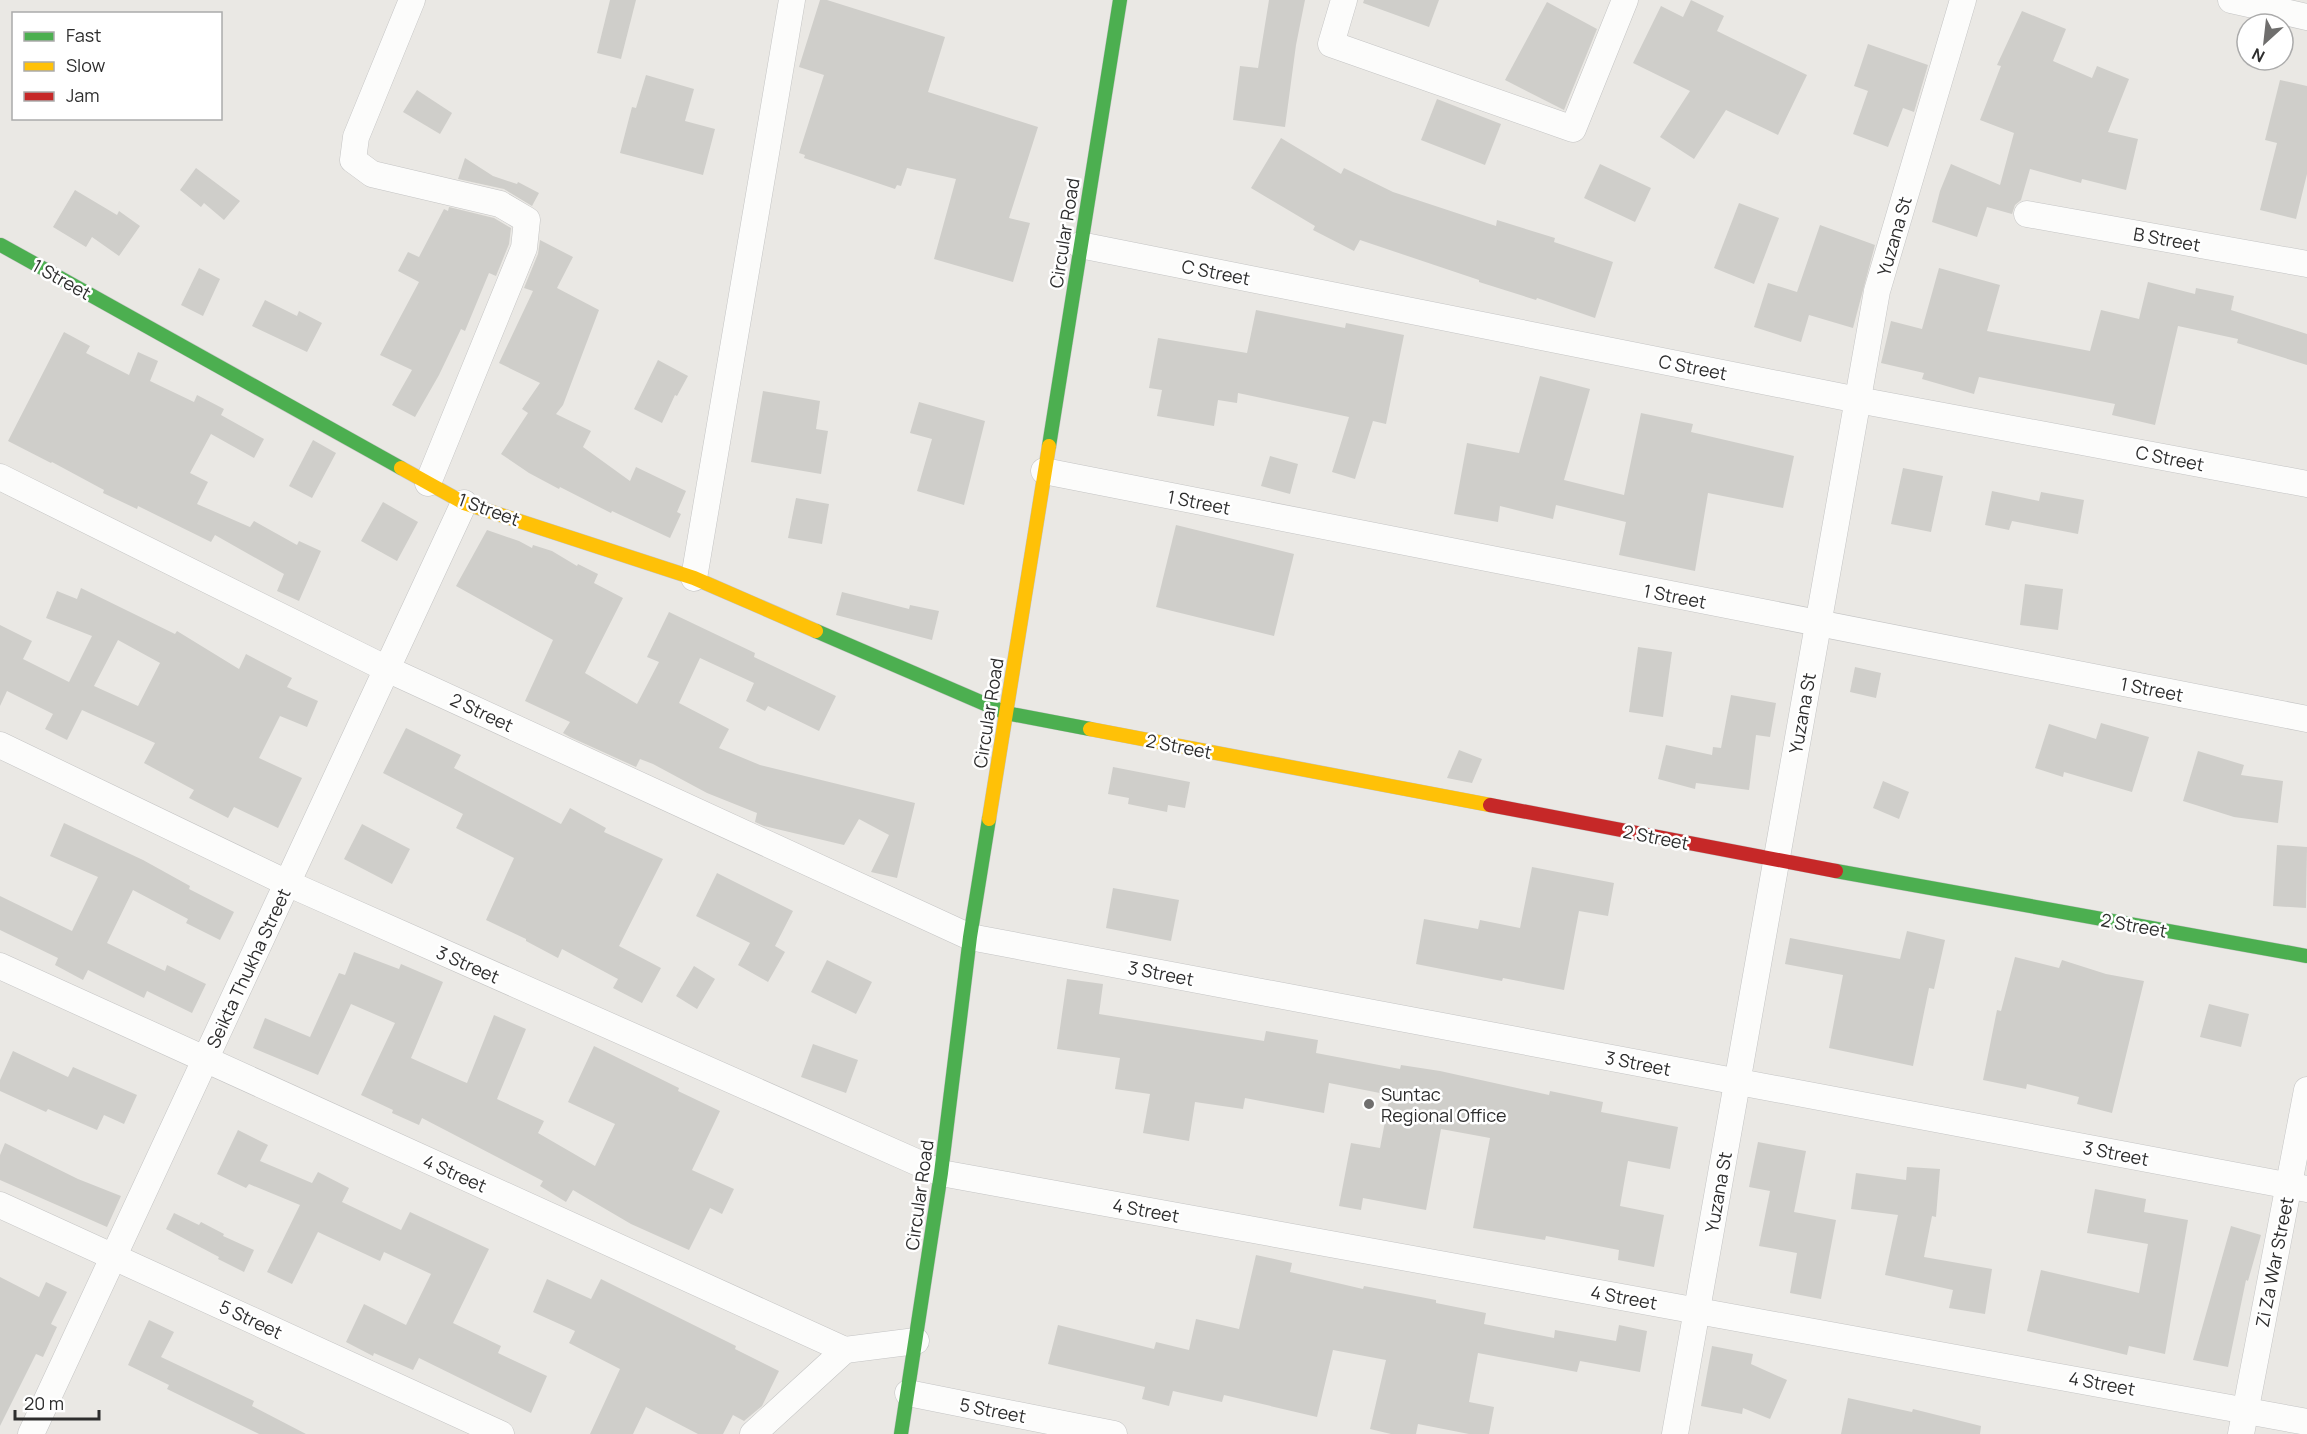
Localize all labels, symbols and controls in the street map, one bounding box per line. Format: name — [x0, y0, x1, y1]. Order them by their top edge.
legend — [12, 12, 222, 120]
north arrow — [2235, 12, 2295, 72]
text: Fast — [66, 23, 101, 47]
text: N — [2248, 43, 2268, 68]
text: Slow — [66, 53, 106, 77]
text: Jam — [66, 83, 100, 107]
street label: Circular Road — [1043, 176, 1085, 290]
street label: Yuzana St — [1871, 193, 1917, 279]
street label: B Street — [2132, 221, 2202, 257]
street label: 1 Street — [28, 253, 96, 305]
street label: C Street — [1180, 254, 1252, 290]
street label: C Street — [1657, 349, 1729, 385]
street label: C Street — [2134, 440, 2206, 476]
street label: 1 Street — [1166, 484, 1232, 520]
street label: 1 Street — [455, 487, 523, 531]
street label: 1 Street — [1642, 578, 1708, 614]
street label: Circular Road — [967, 656, 1009, 770]
street label: Yuzana St — [1783, 671, 1821, 755]
street label: 1 Street — [2119, 671, 2185, 707]
street label: 2 Street — [447, 687, 517, 737]
street label: 2 Street — [1144, 728, 1214, 764]
street label: 2 Street — [1621, 819, 1691, 855]
street label: Seikta Thukha Street — [200, 884, 296, 1052]
street label: 2 Street — [2099, 907, 2169, 943]
street label: 3 Street — [433, 940, 503, 988]
street label: 3 Street — [1126, 955, 1196, 991]
street label: 3 Street — [1603, 1045, 1673, 1081]
place label: Suntac Regional Office — [1381, 1082, 1507, 1127]
marker: Suntac Regional Office — [1362, 1097, 1376, 1111]
street label: 3 Street — [2081, 1135, 2151, 1171]
street label: Circular Road — [899, 1138, 939, 1252]
street label: 4 Street — [419, 1148, 491, 1198]
street label: Yuzana St — [1699, 1150, 1737, 1234]
street label: 4 Street — [1111, 1192, 1181, 1228]
street label: Zi Za War Street — [2250, 1195, 2298, 1329]
street label: 4 Street — [1589, 1279, 1659, 1315]
street label: 5 Street — [216, 1294, 286, 1344]
street label: 4 Street — [2067, 1365, 2137, 1401]
scale bar — [15, 1383, 99, 1421]
text: 20 m — [24, 1391, 64, 1415]
street label: 5 Street — [958, 1392, 1028, 1428]

